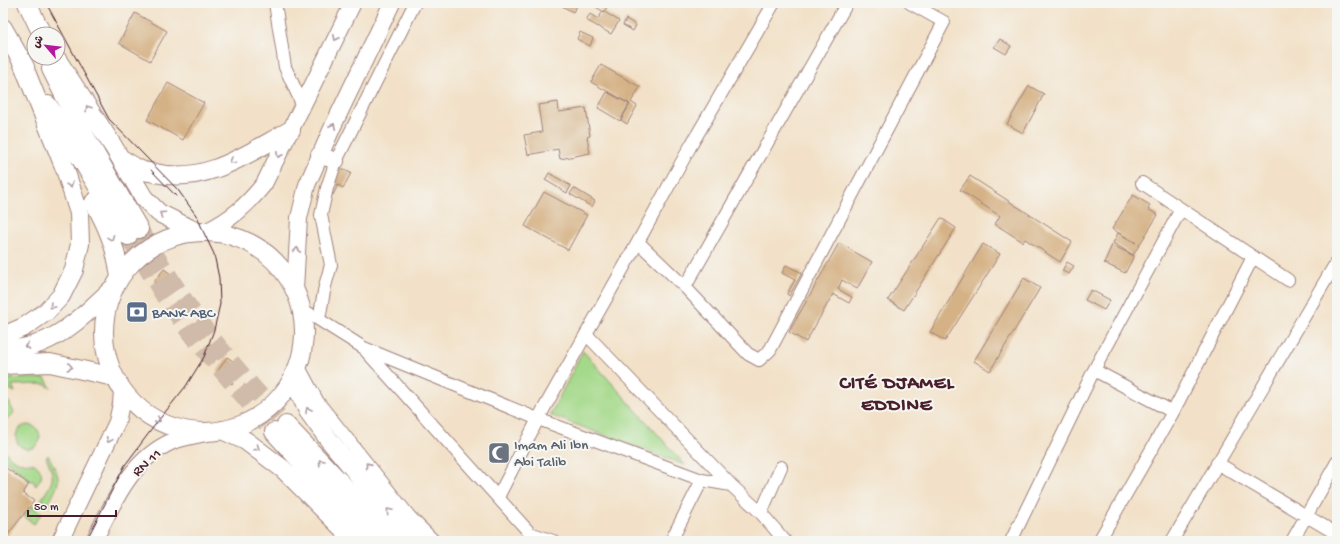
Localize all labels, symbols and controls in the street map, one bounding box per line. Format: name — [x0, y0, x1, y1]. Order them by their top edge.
north arrow — [26, 26, 66, 66]
text: ش — [31, 34, 47, 50]
one-way arrow — [333, 34, 341, 41]
one-way arrow — [85, 105, 93, 112]
one-way arrow — [328, 123, 336, 131]
one-way arrow — [276, 151, 284, 158]
one-way arrow — [229, 157, 236, 164]
one-way arrow — [65, 181, 74, 188]
one-way arrow — [159, 211, 166, 218]
one-way arrow — [107, 234, 115, 241]
one-way arrow — [293, 247, 302, 253]
bank icon: BANK ABC — [124, 299, 150, 325]
one-way arrow — [49, 301, 57, 309]
place label: BANK ABC — [151, 305, 216, 323]
one-way arrow — [23, 342, 30, 350]
one-way arrow — [67, 362, 73, 370]
district label: CITÉ DJAMEL EDDINE — [838, 373, 955, 418]
one-way arrow — [305, 407, 312, 414]
one-way arrow — [154, 415, 161, 423]
one-way arrow — [105, 437, 113, 444]
place label: Imam Ali Ibn Abi Talib — [514, 437, 588, 472]
mosque icon: Imam Ali Ibn Abi Talib — [486, 440, 512, 466]
one-way arrow — [253, 443, 260, 451]
street label: RN 11 — [129, 446, 166, 481]
one-way arrow — [319, 459, 326, 467]
one-way arrow — [366, 462, 373, 469]
scale bar — [28, 492, 116, 518]
text: 50 m — [34, 501, 59, 515]
one-way arrow — [386, 508, 393, 516]

